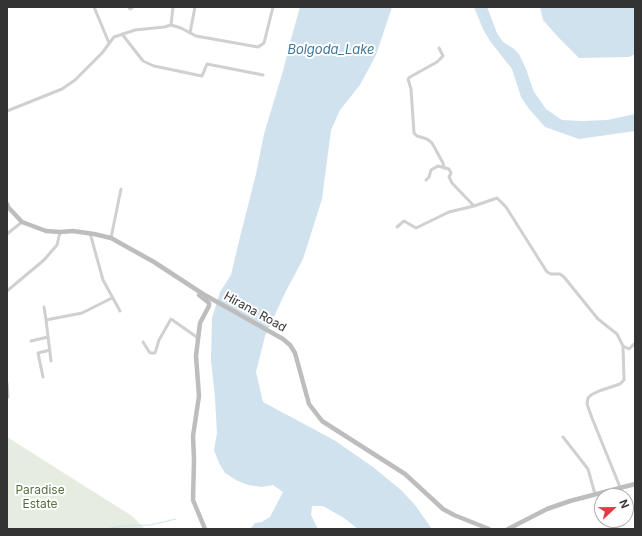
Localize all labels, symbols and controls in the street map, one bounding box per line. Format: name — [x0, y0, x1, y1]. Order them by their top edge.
water label: Bolgoda_Lake — [287, 42, 375, 58]
street label: Hirana Road — [221, 289, 289, 335]
park label: Paradise Estate — [15, 483, 65, 511]
north arrow — [594, 488, 634, 528]
text: N — [616, 497, 632, 510]

